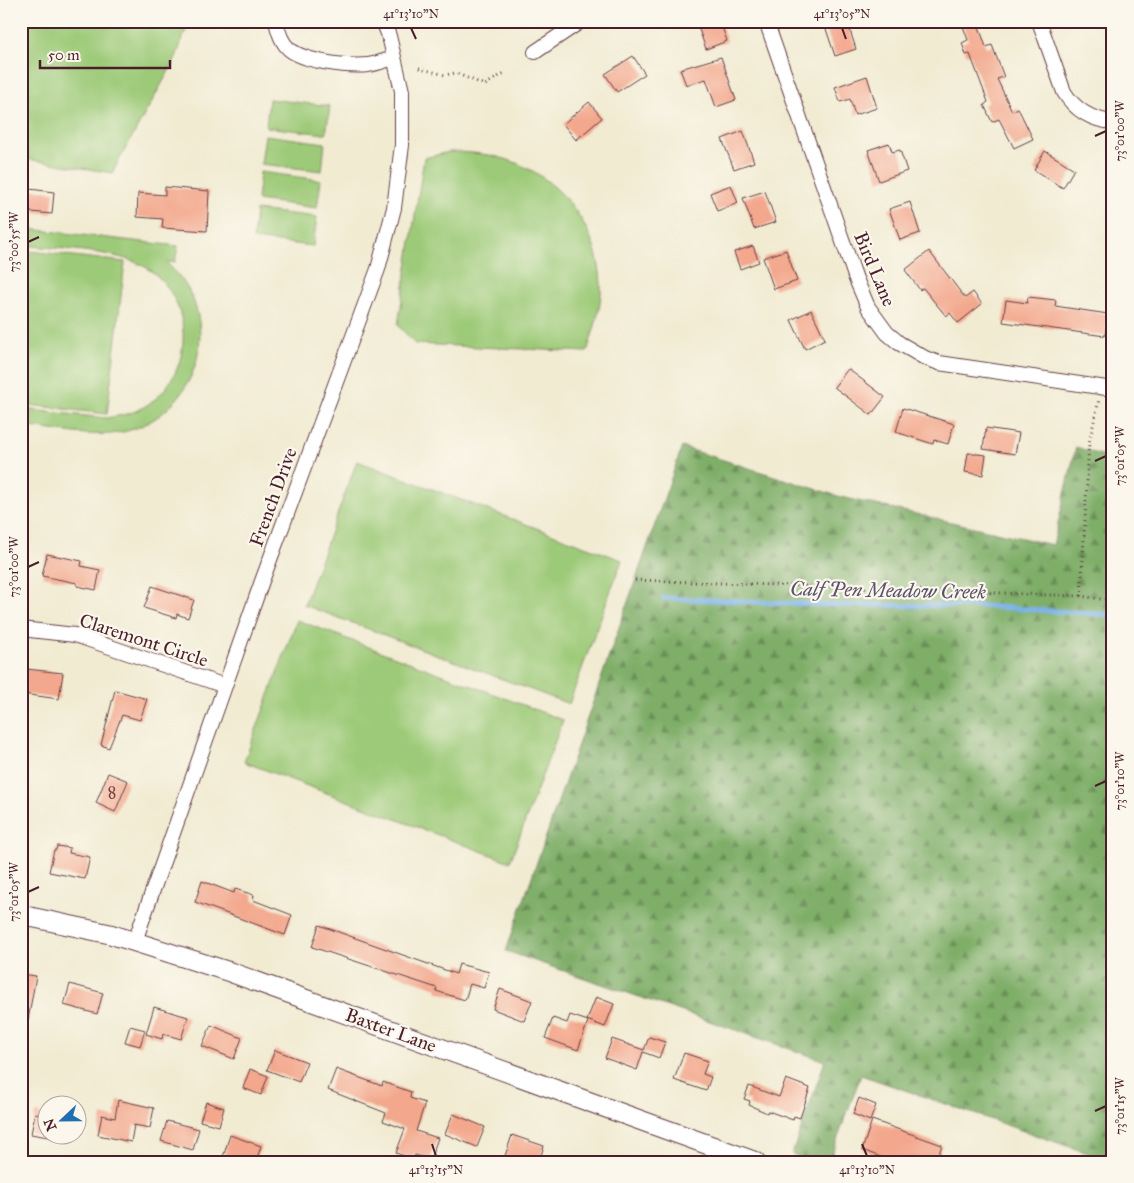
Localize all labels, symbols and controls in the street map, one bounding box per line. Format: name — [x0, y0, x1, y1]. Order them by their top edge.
text: 41°13'10"N — [383, 7, 439, 21]
text: 41°13'05"N — [814, 7, 870, 21]
scale bar — [40, 38, 170, 70]
text: 50 m — [48, 46, 80, 64]
text: 73°01'00"W — [1113, 100, 1127, 162]
text: 73°00'55"W — [7, 211, 21, 272]
street label: Bird Lane — [849, 228, 901, 310]
text: 73°01'05"W — [1113, 426, 1127, 486]
street label: French Drive — [244, 444, 302, 550]
text: 73°01'00"W — [7, 536, 21, 598]
water label: Calf Pen Meadow Creek — [790, 576, 986, 604]
street label: Claremont Circle — [77, 608, 211, 672]
text: 73°01'10"W — [1113, 751, 1127, 810]
house number: 8 — [108, 783, 116, 802]
text: 73°01'05"W — [7, 862, 21, 922]
street label: Baxter Lane — [342, 1003, 440, 1057]
text: 73°01'15"W — [1113, 1077, 1127, 1135]
north arrow — [38, 1096, 88, 1146]
text: N — [40, 1116, 61, 1133]
text: 41°13'15"N — [409, 1163, 463, 1177]
text: 41°13'10"N — [839, 1163, 895, 1177]

